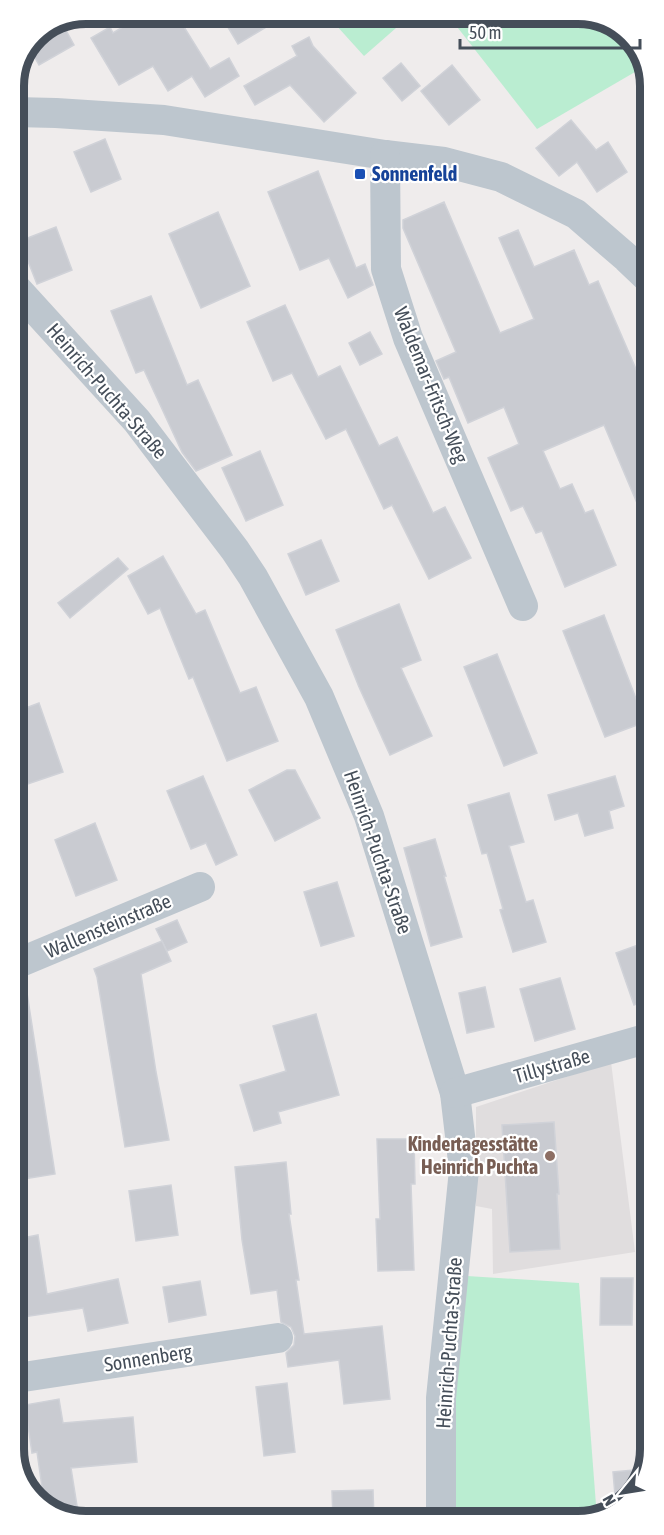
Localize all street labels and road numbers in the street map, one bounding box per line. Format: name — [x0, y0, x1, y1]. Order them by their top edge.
street label: Waldemar-Fritsch-Weg — [390, 303, 473, 467]
street label: Heinrich-Puchta-Straße — [42, 318, 172, 463]
street label: Heinrich-Puchta-Straße — [340, 767, 417, 937]
street label: Wallensteinstraße — [41, 889, 174, 962]
street label: Tillystraße — [511, 1044, 592, 1087]
street label: Heinrich-Puchta-Straße — [431, 1257, 466, 1429]
street label: Sonnenberg — [102, 1339, 194, 1376]

